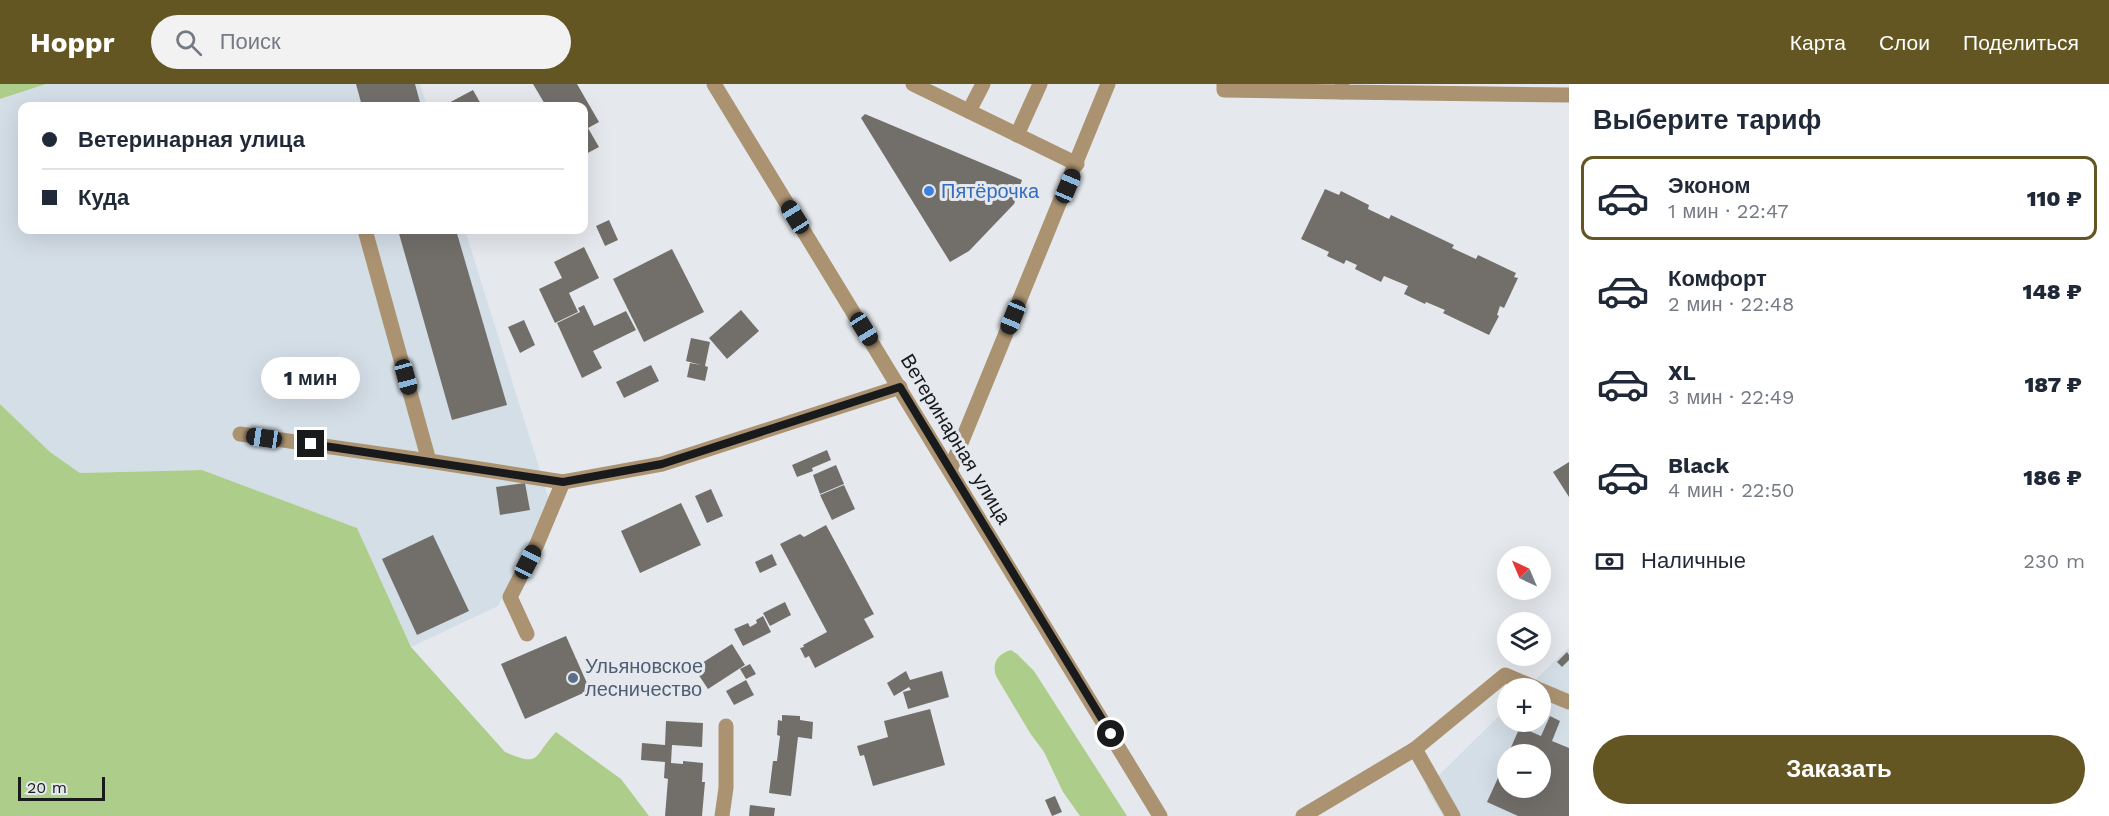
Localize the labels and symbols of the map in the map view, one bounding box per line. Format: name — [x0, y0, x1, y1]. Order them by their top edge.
car — [1053, 166, 1083, 206]
place label: Пятёрочка — [941, 179, 1040, 203]
marker: Пятёрочка — [922, 184, 936, 198]
car — [778, 197, 812, 237]
car — [998, 297, 1028, 337]
car — [847, 309, 881, 349]
street label: Ветеринарная улица — [896, 350, 1017, 529]
callout: 1 мин — [262, 357, 360, 399]
car — [393, 357, 419, 397]
car — [245, 427, 283, 449]
route end — [297, 430, 324, 457]
car — [512, 542, 544, 582]
north arrow — [1497, 546, 1551, 600]
place label: Ульяновское лесничество — [585, 654, 703, 701]
marker: Ульяновское лесничество — [566, 671, 580, 685]
route start — [1097, 720, 1124, 747]
scale bar — [18, 774, 105, 802]

